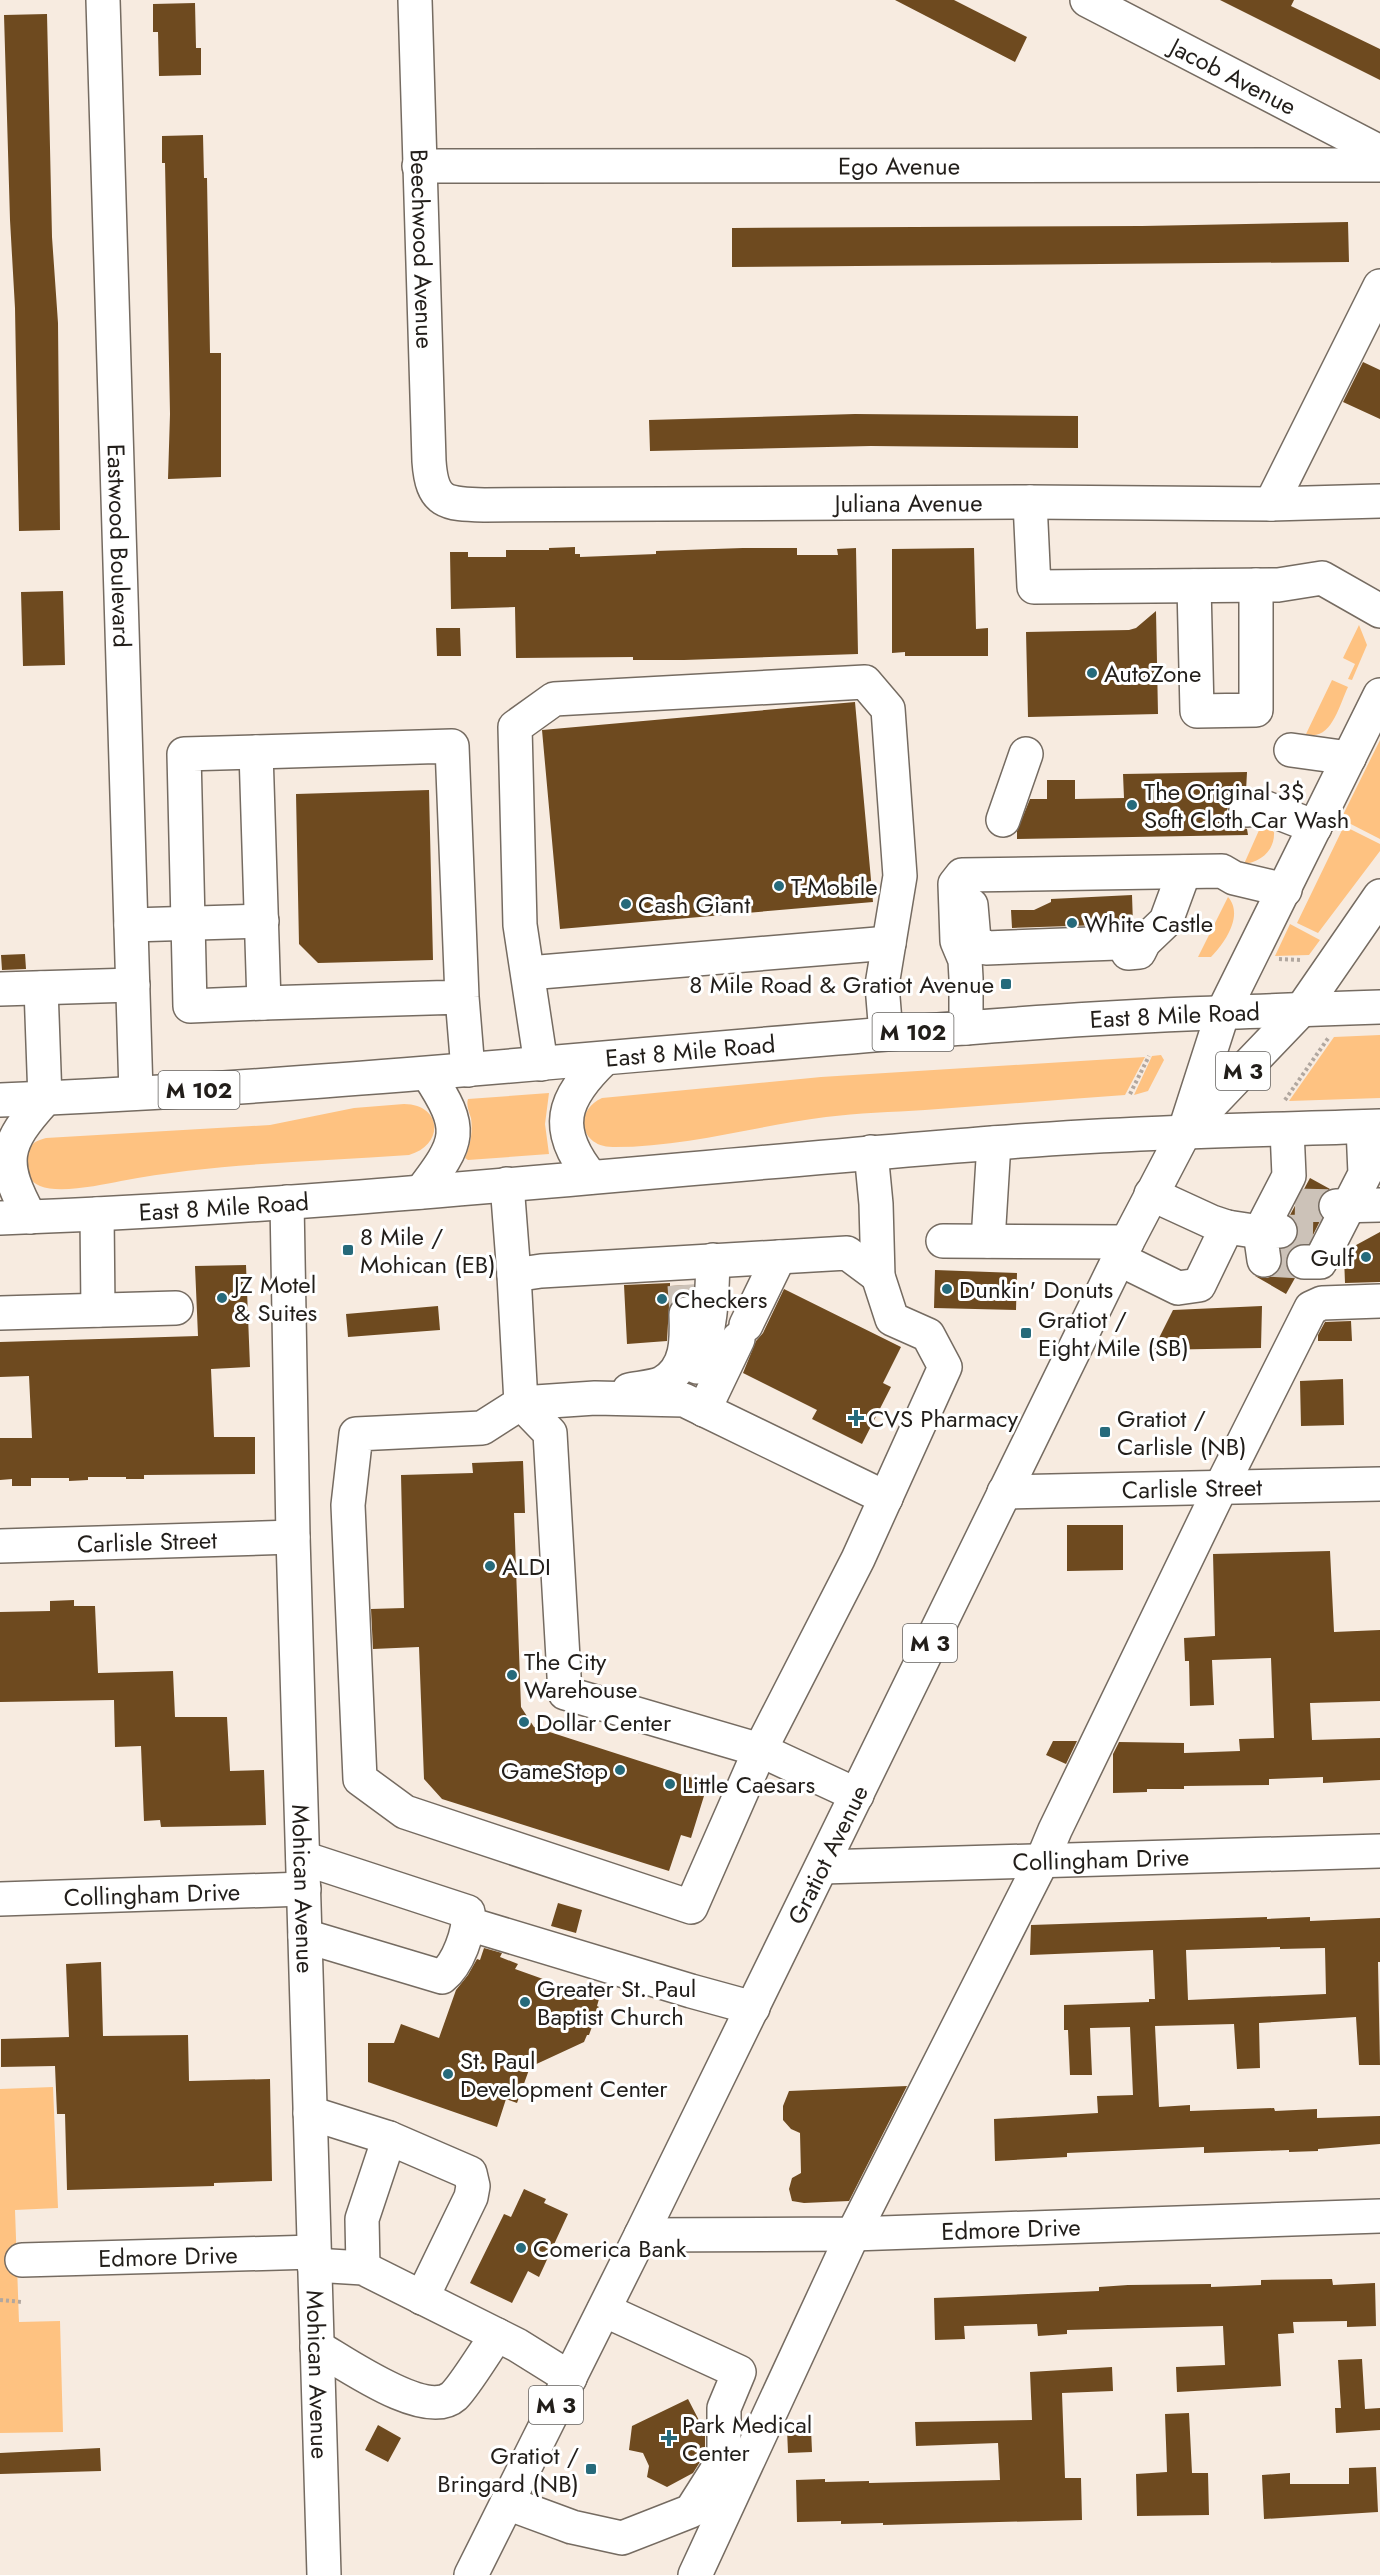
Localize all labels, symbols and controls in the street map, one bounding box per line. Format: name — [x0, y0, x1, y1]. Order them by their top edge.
street label: Jacob Avenue — [1162, 27, 1303, 123]
street label: Beechwood Avenue — [402, 148, 443, 349]
street label: Ego Avenue — [838, 148, 960, 183]
street label: Eastwood Boulevard — [99, 443, 140, 648]
street label: Juliana Avenue — [831, 485, 983, 521]
place label: AutoZone — [1104, 656, 1201, 691]
marker: AutoZone — [1085, 666, 1099, 680]
place label: The Original 3$ Soft Cloth Car Wash — [1144, 774, 1349, 837]
marker: The Original 3$ Soft Cloth Car Wash — [1125, 798, 1139, 812]
place label: T-Mobile — [791, 869, 878, 904]
marker: T-Mobile — [772, 879, 786, 893]
place label: Cash Giant — [638, 887, 750, 922]
marker: Cash Giant — [619, 897, 633, 911]
place label: White Castle — [1084, 906, 1213, 941]
marker: White Castle — [1065, 916, 1079, 930]
place label: 8 Mile Road & Gratiot Avenue — [689, 967, 994, 1002]
marker: 8 Mile Road & Gratiot Avenue — [999, 977, 1013, 991]
street label: East 8 Mile Road — [1089, 994, 1261, 1037]
road number: M 102 — [872, 1013, 954, 1051]
street label: East 8 Mile Road — [604, 1026, 776, 1075]
road number: M 3 — [1216, 1052, 1270, 1090]
road number: M 102 — [158, 1071, 240, 1109]
street label: East 8 Mile Road — [138, 1183, 310, 1229]
place label: 8 Mile / Mohican (EB) — [360, 1219, 496, 1282]
place label: Gulf — [1310, 1240, 1355, 1275]
marker: 8 Mile / Mohican (EB) — [341, 1243, 355, 1257]
marker: Gulf — [1359, 1250, 1373, 1264]
place label: JZ Motel & Suites — [231, 1267, 317, 1330]
place label: Dunkin' Donuts — [959, 1272, 1113, 1307]
place label: Checkers — [674, 1282, 767, 1317]
marker: Dunkin' Donuts — [940, 1282, 954, 1296]
marker: JZ Motel & Suites — [215, 1291, 229, 1305]
marker: Checkers — [655, 1292, 669, 1306]
place label: Gratiot / Eight Mile (SB) — [1038, 1302, 1189, 1365]
marker: Gratiot / Eight Mile (SB) — [1019, 1326, 1033, 1340]
place label: CVS Pharmacy — [868, 1401, 1019, 1436]
place label: Gratiot / Carlisle (NB) — [1117, 1401, 1247, 1464]
marker: CVS Pharmacy — [849, 1411, 863, 1425]
marker: Gratiot / Carlisle (NB) — [1098, 1425, 1112, 1439]
street label: Carlisle Street — [1122, 1469, 1263, 1507]
street label: Carlisle Street — [76, 1522, 218, 1561]
place label: ALDI — [502, 1549, 551, 1584]
marker: ALDI — [483, 1559, 497, 1573]
road number: M 3 — [903, 1624, 957, 1662]
place label: The City Warehouse — [524, 1644, 637, 1707]
marker: The City Warehouse — [505, 1668, 519, 1682]
place label: Dollar Center — [536, 1705, 672, 1740]
marker: Dollar Center — [517, 1715, 531, 1729]
place label: GameStop — [501, 1753, 608, 1788]
marker: GameStop — [613, 1763, 627, 1777]
place label: Little Caesars — [682, 1767, 815, 1802]
marker: Little Caesars — [663, 1777, 677, 1791]
street label: Gratiot Avenue — [778, 1779, 876, 1930]
street label: Mohican Avenue — [283, 1804, 324, 1974]
street label: Collingham Drive — [1012, 1839, 1190, 1879]
street label: Collingham Drive — [63, 1874, 241, 1914]
place label: Greater St. Paul Baptist Church — [537, 1971, 696, 2034]
marker: Greater St. Paul Baptist Church — [518, 1995, 532, 2009]
place label: St. Paul Development Center — [460, 2043, 668, 2106]
marker: St. Paul Development Center — [441, 2067, 455, 2081]
street label: Edmore Drive — [941, 2209, 1081, 2248]
place label: Comerica Bank — [533, 2231, 687, 2266]
street label: Edmore Drive — [98, 2237, 238, 2275]
marker: Comerica Bank — [514, 2241, 528, 2255]
street label: Mohican Avenue — [298, 2290, 338, 2460]
road number: M 3 — [529, 2386, 583, 2424]
place label: Park Medical Center — [682, 2407, 812, 2470]
marker: Park Medical Center — [660, 2429, 678, 2447]
place label: Gratiot / Bringard (NB) — [437, 2438, 579, 2501]
marker: Gratiot / Bringard (NB) — [584, 2462, 598, 2476]

